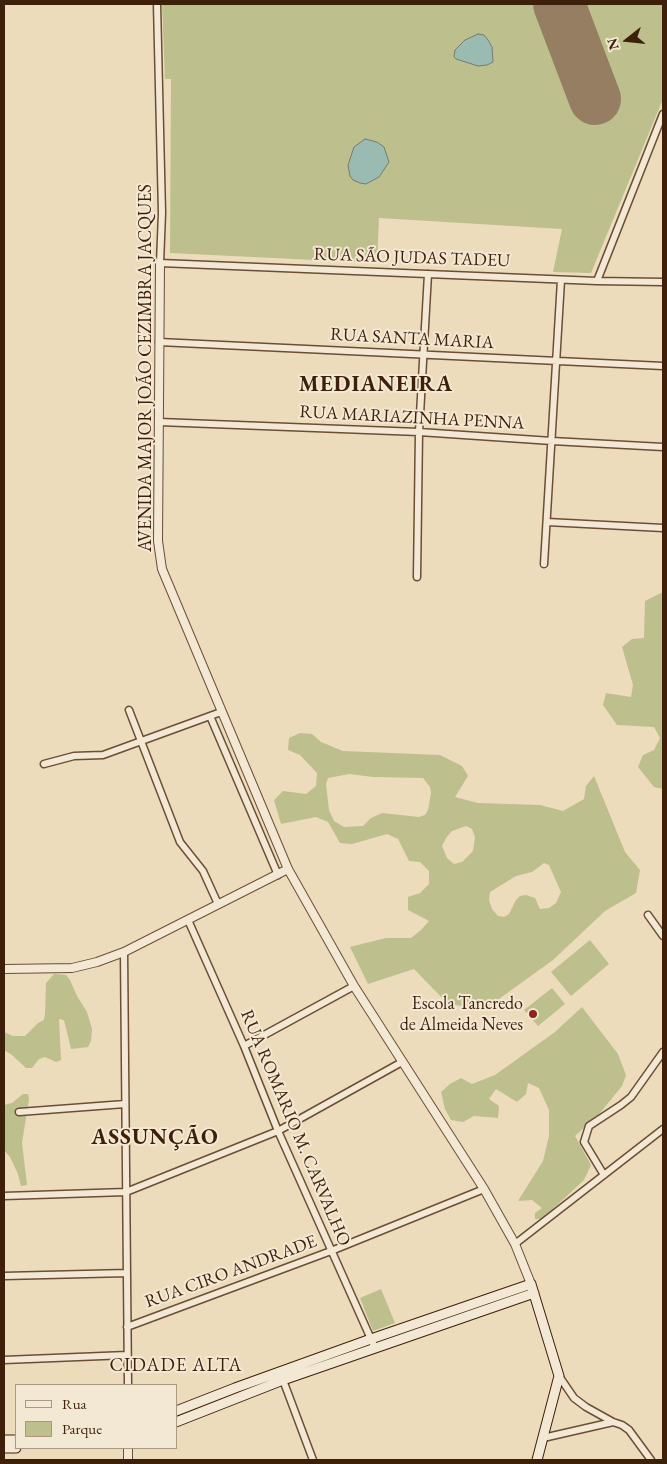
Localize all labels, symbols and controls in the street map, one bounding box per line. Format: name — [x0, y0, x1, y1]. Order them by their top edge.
north arrow — [602, 15, 652, 65]
text: N — [602, 36, 623, 52]
street label: AVENIDA MAJOR JOÃO CEZIMBRA JACQUES — [135, 184, 157, 552]
street label: RUA SÃO JUDAS TADEU — [313, 244, 511, 272]
street label: RUA SANTA MARIA — [330, 324, 494, 354]
district label: MEDIANEIRA — [298, 372, 454, 398]
street label: RUA MARIAZINHA PENNA — [299, 401, 525, 435]
place label: Escola Tancredo de Almeida Neves — [400, 993, 523, 1036]
street label: RUA ROMARIO M. CARVALHO — [235, 1007, 355, 1249]
marker: Escola Tancredo de Almeida Neves — [527, 1008, 539, 1020]
district label: ASSUNÇÃO — [90, 1125, 220, 1151]
street label: RUA CIRO ANDRADE — [142, 1231, 320, 1313]
district label: CIDADE ALTA — [108, 1355, 244, 1377]
legend — [15, 1384, 178, 1449]
text: Rua — [62, 1394, 87, 1413]
text: Parque — [62, 1419, 102, 1438]

